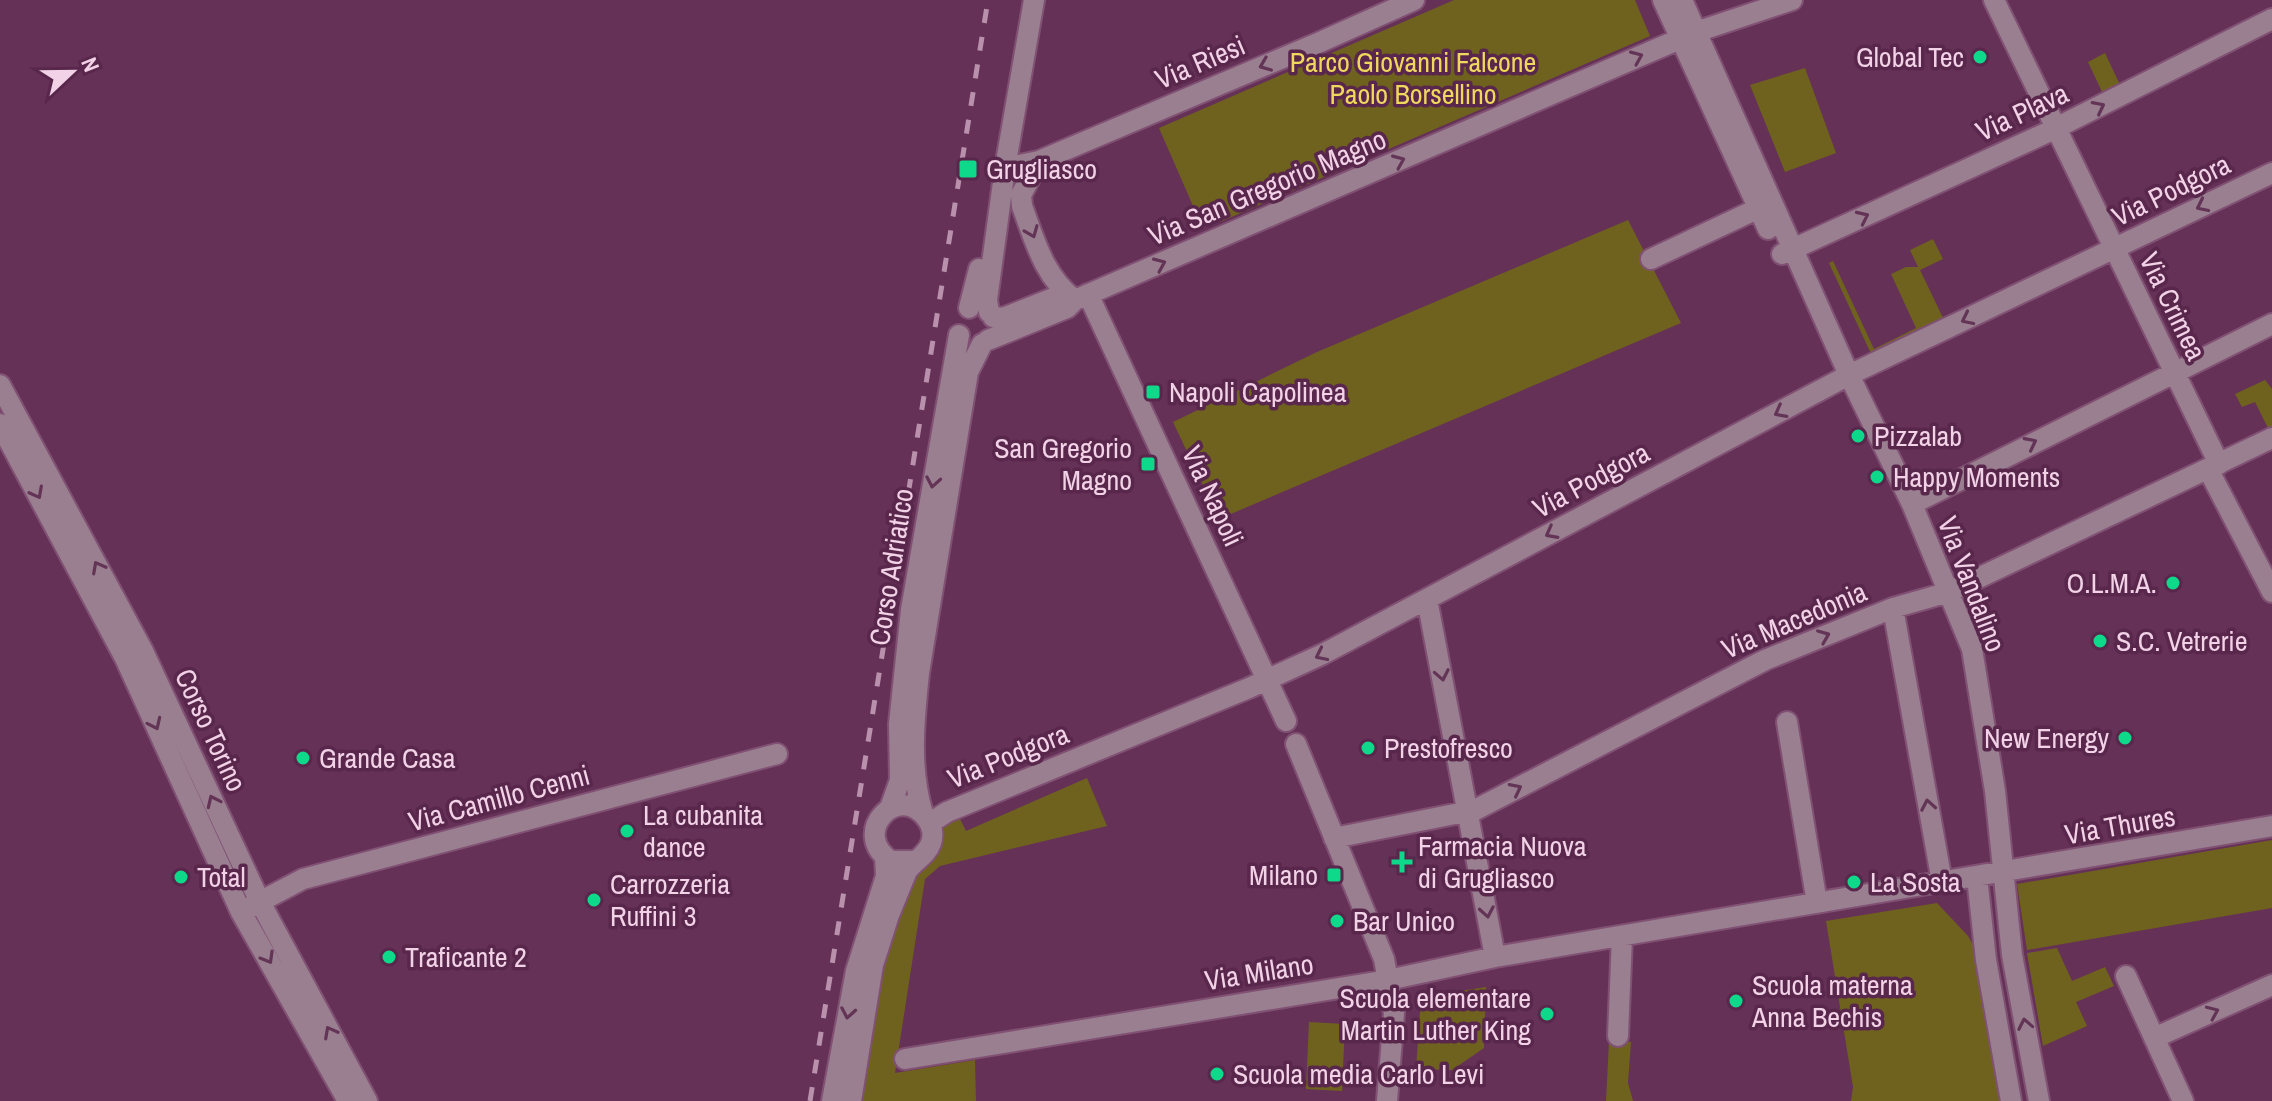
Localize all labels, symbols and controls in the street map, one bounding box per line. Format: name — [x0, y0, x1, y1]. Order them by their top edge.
street label: Via Riesi — [1149, 26, 1251, 98]
north arrow — [32, 32, 112, 112]
place label: Global Tec — [1856, 38, 1964, 76]
park label: Parco Giovanni Falcone Paolo Borsellino — [1290, 43, 1536, 113]
marker: Global Tec — [1971, 48, 1989, 66]
one-way arrow — [1629, 51, 1644, 67]
text: N — [74, 53, 107, 76]
one-way arrow — [1259, 55, 1273, 71]
street label: Via Plava — [1970, 74, 2075, 150]
one-way arrow — [2090, 101, 2105, 116]
street label: Via San Gregorio Magno — [1142, 120, 1392, 254]
street label: Via Podgora — [2105, 145, 2237, 235]
place label: Grugliasco — [986, 150, 1097, 188]
one-way arrow — [1391, 154, 1405, 170]
marker: Grugliasco — [957, 158, 979, 180]
one-way arrow — [2195, 196, 2210, 212]
one-way arrow — [1855, 210, 1869, 226]
one-way arrow — [1022, 224, 1039, 238]
street label: Via Crimea — [2131, 246, 2216, 367]
one-way arrow — [1152, 257, 1166, 273]
one-way arrow — [1961, 309, 1976, 325]
place label: Napoli Capolinea — [1169, 373, 1347, 411]
marker: Napoli Capolinea — [1144, 383, 1162, 401]
one-way arrow — [1774, 402, 1789, 417]
place label: Pizzalab — [1874, 417, 1962, 455]
marker: Pizzalab — [1849, 427, 1867, 445]
place label: San Gregorio Magno — [994, 429, 1132, 499]
street label: Via Podgora — [1526, 433, 1656, 527]
one-way arrow — [2023, 438, 2038, 453]
street label: Via Napoli — [1173, 440, 1253, 552]
marker: San Gregorio Magno — [1139, 455, 1157, 473]
place label: Happy Moments — [1893, 458, 2060, 496]
marker: Happy Moments — [1868, 468, 1886, 486]
one-way arrow — [925, 476, 942, 489]
one-way arrow — [27, 484, 42, 499]
street label: Corso Adriatico — [860, 486, 922, 648]
street label: Via Vandalino — [1929, 511, 2015, 657]
one-way arrow — [1544, 524, 1559, 539]
one-way arrow — [92, 561, 107, 576]
place label: O.L.M.A. — [2066, 564, 2157, 602]
street label: Via Macedonia — [1716, 572, 1873, 668]
marker: O.L.M.A. — [2164, 574, 2182, 592]
place label: S.C. Vetrerie — [2116, 622, 2247, 660]
one-way arrow — [1816, 629, 1830, 646]
marker: S.C. Vetrerie — [2091, 632, 2109, 650]
one-way arrow — [1314, 645, 1329, 660]
street label: Corso Torino — [166, 663, 256, 797]
one-way arrow — [1433, 668, 1450, 682]
street label: Via Podgora — [942, 714, 1074, 797]
one-way arrow — [145, 716, 161, 730]
place label: New Energy — [1984, 719, 2110, 757]
place label: Prestofresco — [1384, 729, 1513, 767]
marker: New Energy — [2116, 729, 2134, 747]
place label: Grande Casa — [319, 739, 456, 777]
marker: Prestofresco — [1359, 739, 1377, 757]
marker: Grande Casa — [294, 749, 312, 767]
street label: Via Camillo Cenni — [404, 756, 594, 840]
one-way arrow — [1508, 783, 1523, 798]
one-way arrow — [206, 794, 222, 809]
place label: La cubanita dance — [643, 796, 763, 866]
street label: Via Thures — [2062, 797, 2178, 853]
one-way arrow — [1921, 798, 1938, 812]
marker: La cubanita dance — [618, 822, 636, 840]
place label: Farmacia Nuova di Grugliasco — [1418, 827, 1587, 897]
marker: Farmacia Nuova di Grugliasco — [1393, 853, 1411, 871]
place label: Milano — [1249, 856, 1318, 894]
place label: Total — [197, 858, 246, 896]
place label: La Sosta — [1870, 863, 1961, 901]
place label: Carrozzeria Ruffini 3 — [610, 865, 730, 935]
marker: Milano — [1325, 866, 1343, 884]
marker: Total — [172, 868, 190, 886]
marker: La Sosta — [1845, 873, 1863, 891]
marker: Carrozzeria Ruffini 3 — [585, 891, 603, 909]
place label: Bar Unico — [1353, 902, 1455, 940]
one-way arrow — [1477, 905, 1494, 919]
marker: Bar Unico — [1328, 912, 1346, 930]
place label: Traficante 2 — [405, 938, 527, 976]
street label: Via Milano — [1202, 945, 1316, 999]
marker: Traficante 2 — [380, 948, 398, 966]
one-way arrow — [258, 949, 274, 964]
place label: Scuola materna Anna Bechis — [1751, 966, 1913, 1036]
place label: Scuola elementare Martin Luther King — [1340, 979, 1531, 1049]
marker: Scuola materna Anna Bechis — [1727, 992, 1745, 1010]
marker: Scuola elementare Martin Luther King — [1538, 1005, 1556, 1023]
one-way arrow — [2205, 1005, 2219, 1021]
one-way arrow — [841, 1006, 858, 1020]
one-way arrow — [2017, 1018, 2034, 1031]
one-way arrow — [324, 1027, 340, 1041]
place label: Scuola media Carlo Levi — [1233, 1055, 1484, 1093]
marker: Scuola media Carlo Levi — [1208, 1065, 1226, 1083]

